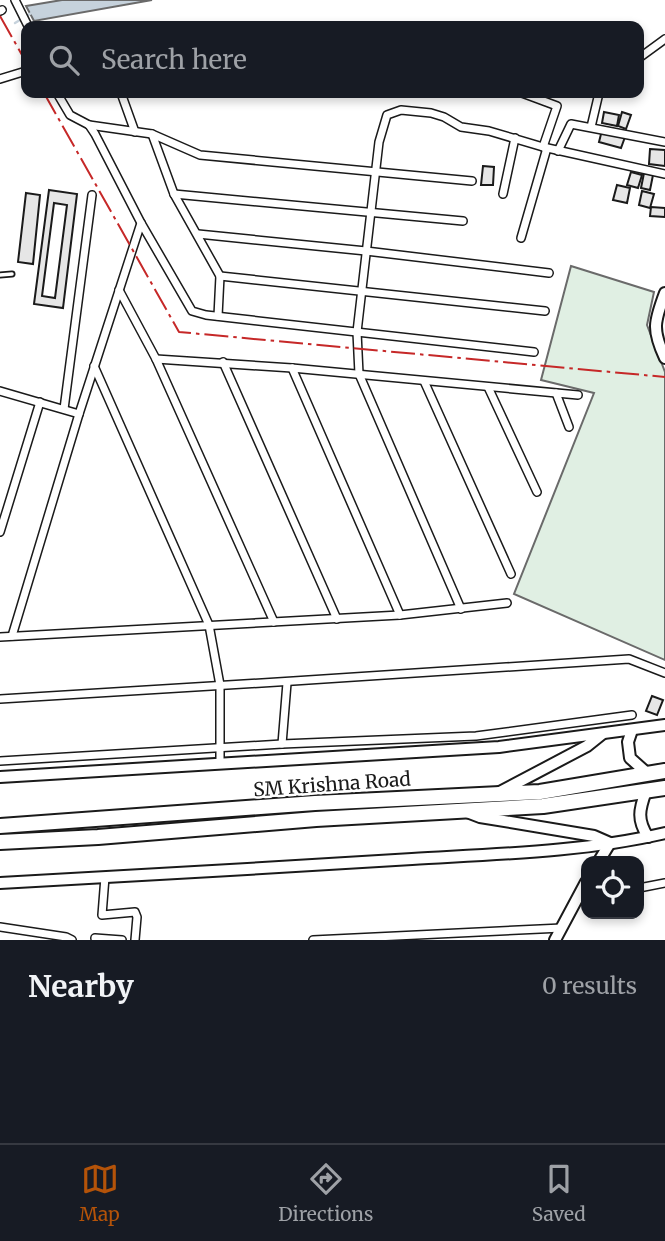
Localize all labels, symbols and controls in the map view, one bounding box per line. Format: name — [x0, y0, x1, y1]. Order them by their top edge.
search box — [21, 21, 644, 98]
icon: search — [45, 41, 83, 79]
text: Search here — [101, 43, 247, 76]
street label: SM Krishna Road — [252, 767, 412, 801]
map controls — [581, 856, 644, 919]
button: locate — [581, 856, 644, 919]
text: Nearby — [28, 967, 134, 1005]
text: 0 results — [542, 971, 637, 1000]
tab: Map — [79, 1160, 120, 1226]
tab: Directions — [278, 1160, 373, 1226]
tab: Saved — [532, 1160, 586, 1226]

